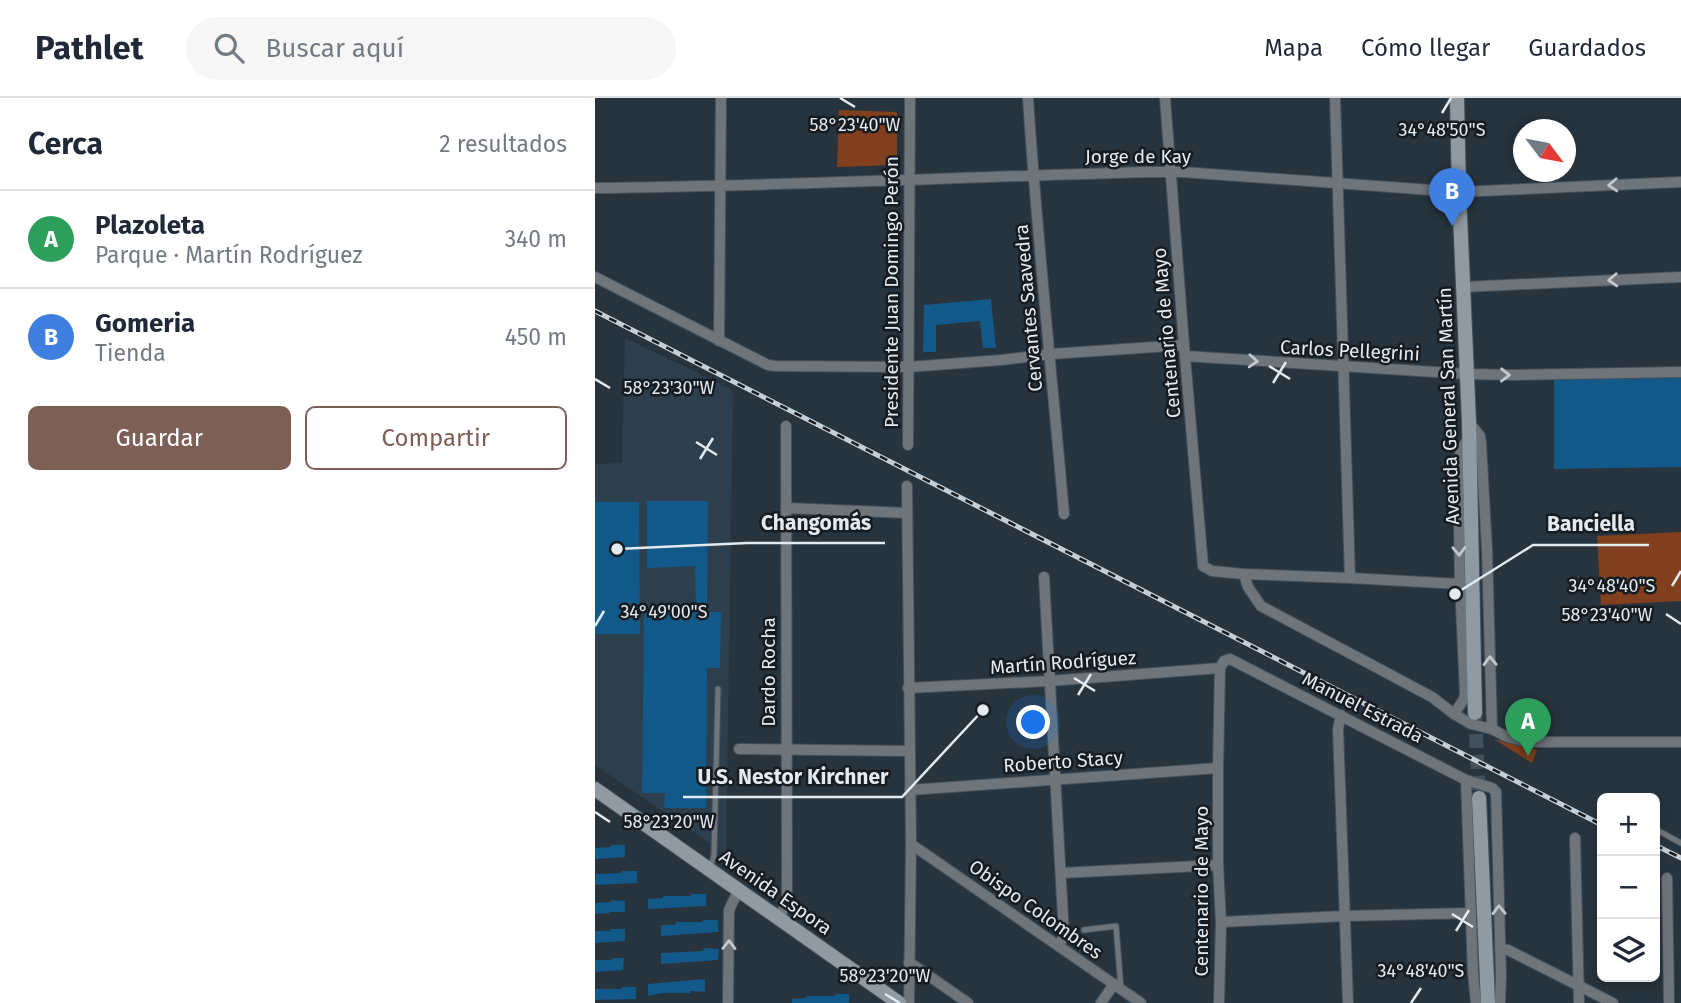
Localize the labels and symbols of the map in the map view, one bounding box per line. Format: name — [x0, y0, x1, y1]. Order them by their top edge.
text: 58°23'40"W — [810, 114, 901, 136]
text: 34°48'50"S — [1399, 119, 1486, 141]
north arrow — [1513, 119, 1576, 182]
street label: Jorge de Kay — [1085, 145, 1192, 168]
street label: Presidente Juan Domingo Perón — [880, 156, 903, 428]
pin: B — [1429, 168, 1475, 226]
one-way arrow — [1607, 177, 1618, 192]
street label: Cervantes Saavedra — [1010, 223, 1047, 393]
street label: Centenario de Mayo — [1148, 247, 1185, 419]
one-way arrow — [1607, 272, 1618, 287]
street label: Avenida General San Martín — [1433, 287, 1464, 525]
street label: Carlos Pellegrini — [1280, 335, 1420, 366]
one-way arrow — [1248, 354, 1259, 369]
one-way arrow — [1500, 367, 1511, 383]
text: 58°23'30"W — [624, 377, 715, 399]
callout: Changomás — [747, 501, 885, 543]
callout: Banciella — [1533, 503, 1649, 545]
text: Changomás — [761, 510, 871, 536]
text: Banciella — [1547, 511, 1635, 537]
one-way arrow — [1451, 547, 1467, 557]
text: 34°48'40"S — [1569, 575, 1656, 597]
text: 34°49'00"S — [620, 601, 708, 623]
text: 58°23'40"W — [1562, 604, 1653, 626]
street label: Dardo Rocha — [757, 617, 780, 727]
street label: Martín Rodríguez — [989, 646, 1137, 679]
one-way arrow — [1483, 655, 1498, 666]
street label: Manuel Estrada — [1298, 667, 1427, 748]
pin: A — [1505, 698, 1551, 756]
your location — [1016, 705, 1050, 739]
street label: Roberto Stacy — [1002, 746, 1124, 777]
callout: U.S. Nestor Kirchner — [683, 755, 902, 797]
text: U.S. Nestor Kirchner — [698, 764, 889, 790]
street label: Centenario de Mayo — [1190, 806, 1213, 976]
text: 58°23'20"W — [624, 811, 715, 833]
street label: Avenida Espora — [715, 845, 836, 940]
street label: Obispo Colombres — [965, 855, 1107, 964]
one-way arrow — [1491, 905, 1507, 915]
one-way arrow — [721, 939, 737, 950]
text: 34°48'40"S — [1378, 960, 1465, 982]
text: 58°23'20"W — [840, 965, 931, 987]

